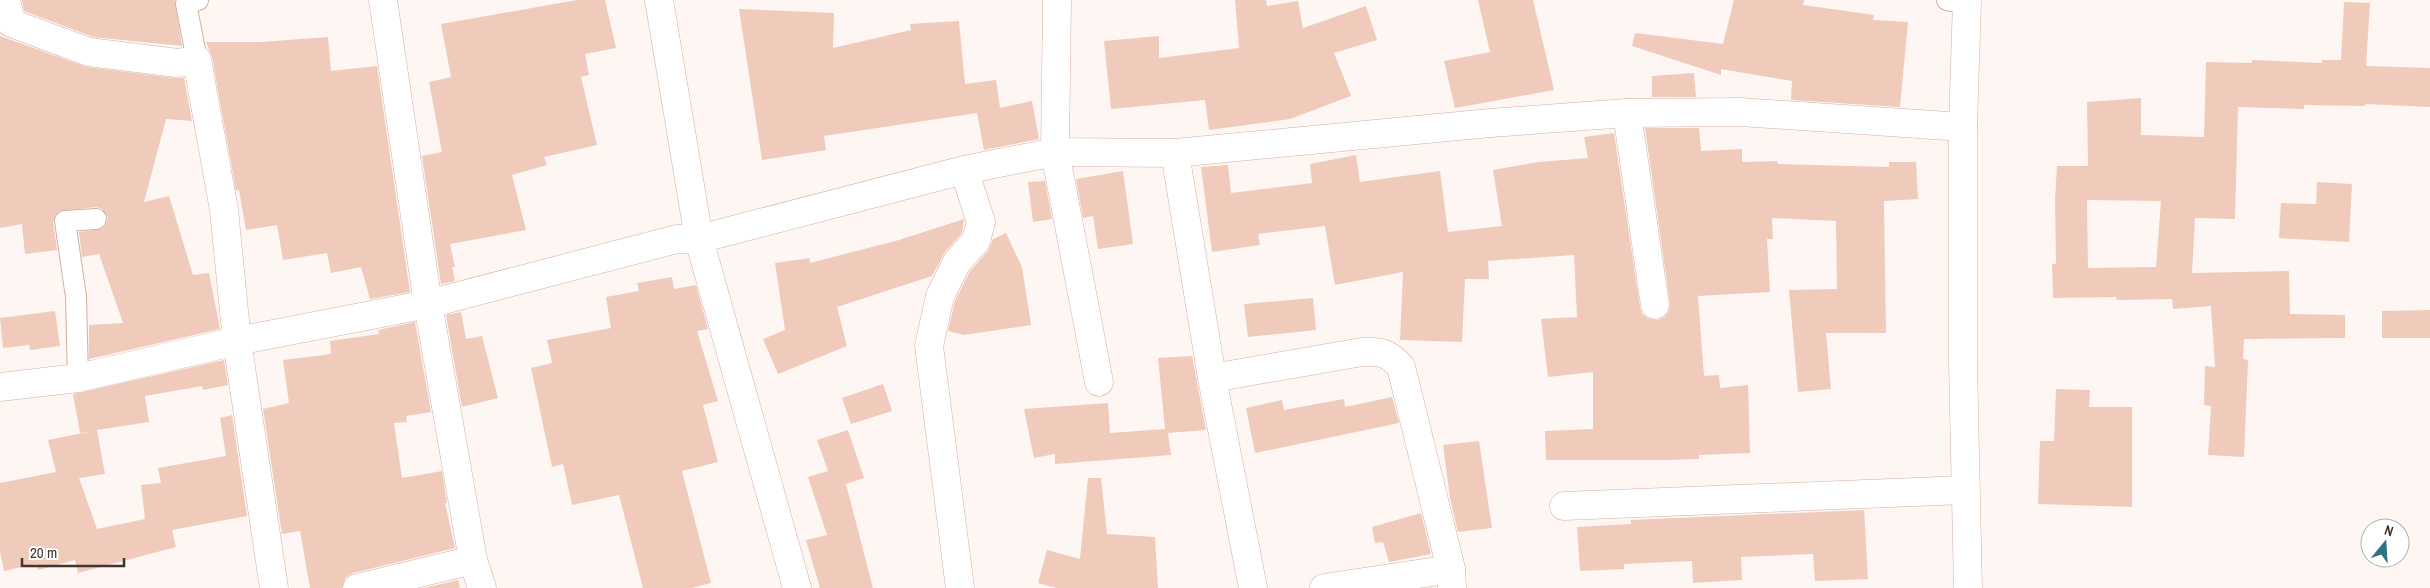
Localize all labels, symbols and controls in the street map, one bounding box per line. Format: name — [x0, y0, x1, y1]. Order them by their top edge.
north arrow — [2360, 518, 2410, 568]
text: N — [2382, 521, 2396, 540]
scale bar — [22, 536, 125, 568]
text: 20 m — [30, 542, 57, 563]

